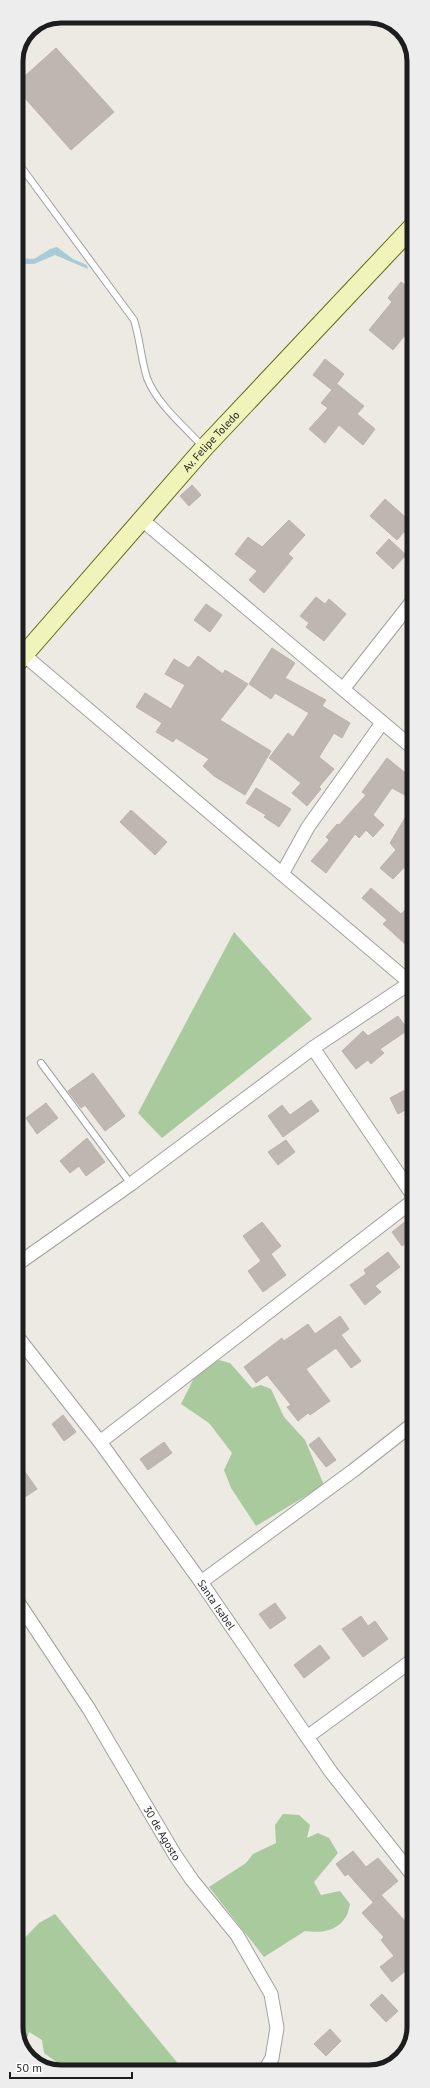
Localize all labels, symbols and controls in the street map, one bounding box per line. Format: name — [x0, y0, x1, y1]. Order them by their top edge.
street label: Av. Felipe Toledo — [179, 408, 242, 475]
street label: Santa Isabel — [194, 1577, 239, 1633]
street label: 30 de Agosto — [140, 1803, 184, 1863]
scale bar — [10, 2054, 132, 2080]
text: 50 m — [16, 2060, 42, 2075]

